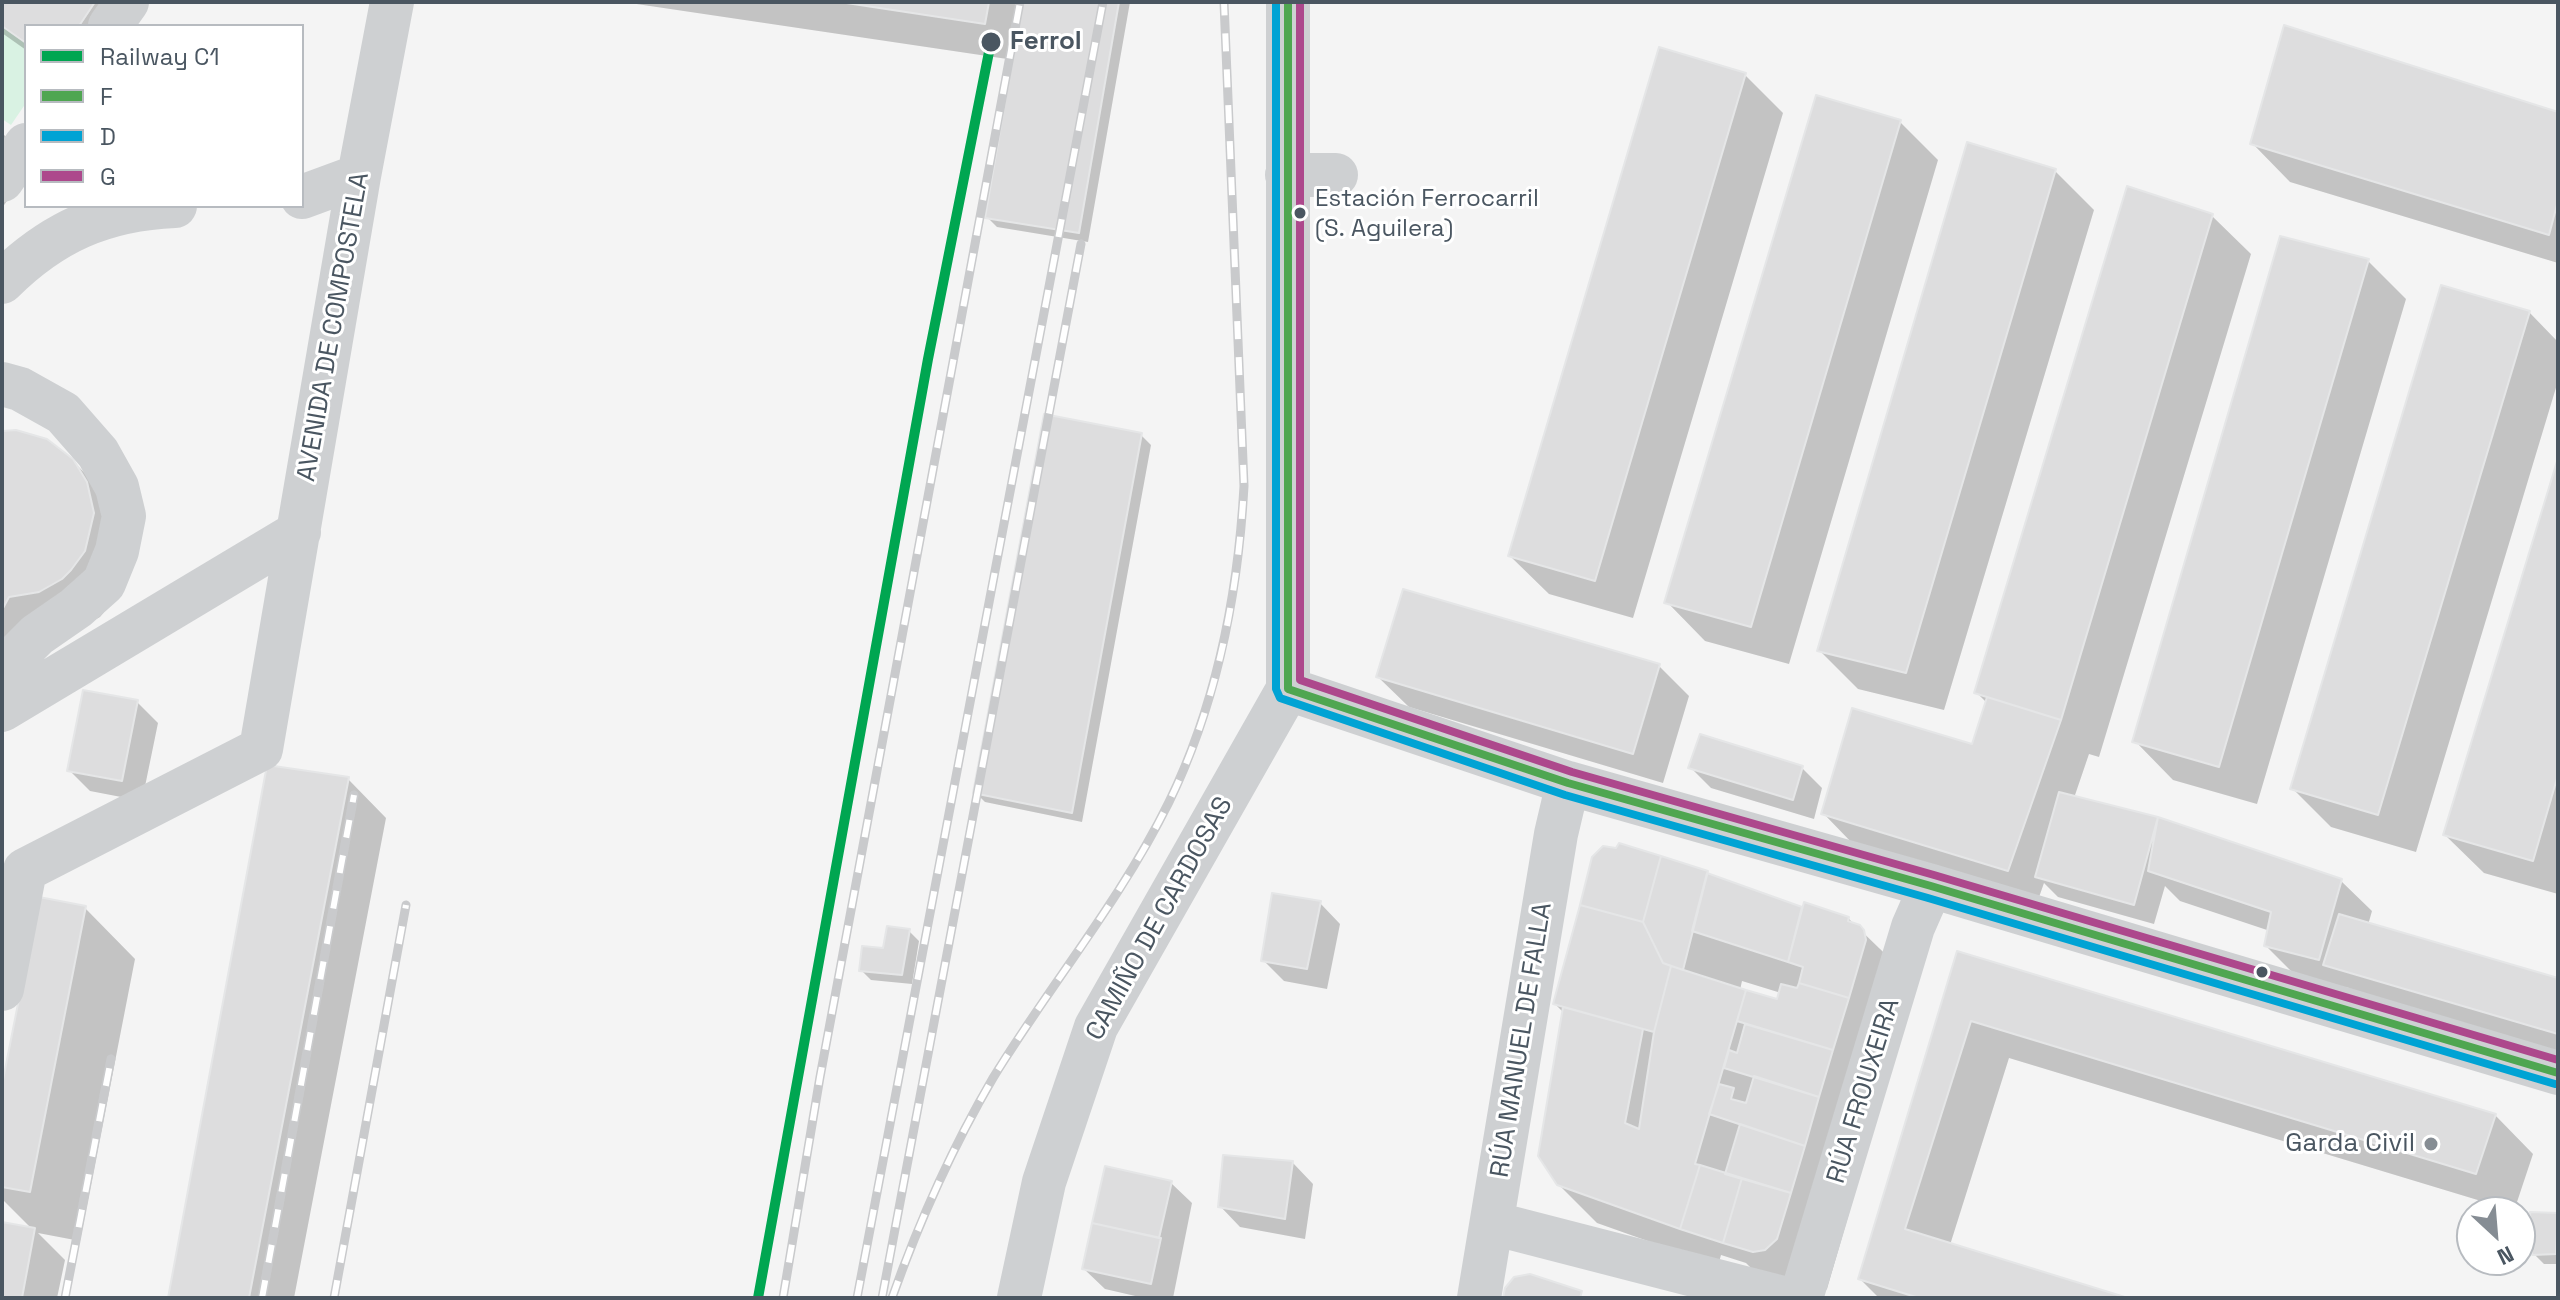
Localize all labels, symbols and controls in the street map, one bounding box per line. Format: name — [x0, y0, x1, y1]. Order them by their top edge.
legend — [24, 24, 304, 208]
place label: Ferrol — [1010, 26, 1082, 58]
marker: Ferrol — [979, 30, 1003, 54]
text: Railway C1 — [100, 41, 220, 72]
text: F — [100, 81, 113, 112]
text: D — [100, 121, 116, 152]
text: G — [100, 161, 116, 192]
street label: AVENIDA DE COMPOSTELA — [291, 170, 377, 484]
place label: Estación Ferrocarril (S. Aguilera) — [1315, 185, 1539, 241]
marker: Estación Ferrocarril (S. Aguilera) — [1292, 205, 1308, 221]
street label: CAMIÑO DE CARDOSAS — [1080, 792, 1240, 1046]
street label: RÚA MANUEL DE FALLA — [1485, 900, 1559, 1180]
unlabelled marker — [2254, 964, 2270, 980]
street label: RÚA FROUXEIRA — [1821, 995, 1907, 1187]
place label: Garda Civil — [2285, 1128, 2415, 1160]
marker: Garda Civil — [2422, 1135, 2440, 1153]
north arrow — [2456, 1196, 2536, 1276]
text: N — [2493, 1240, 2518, 1272]

